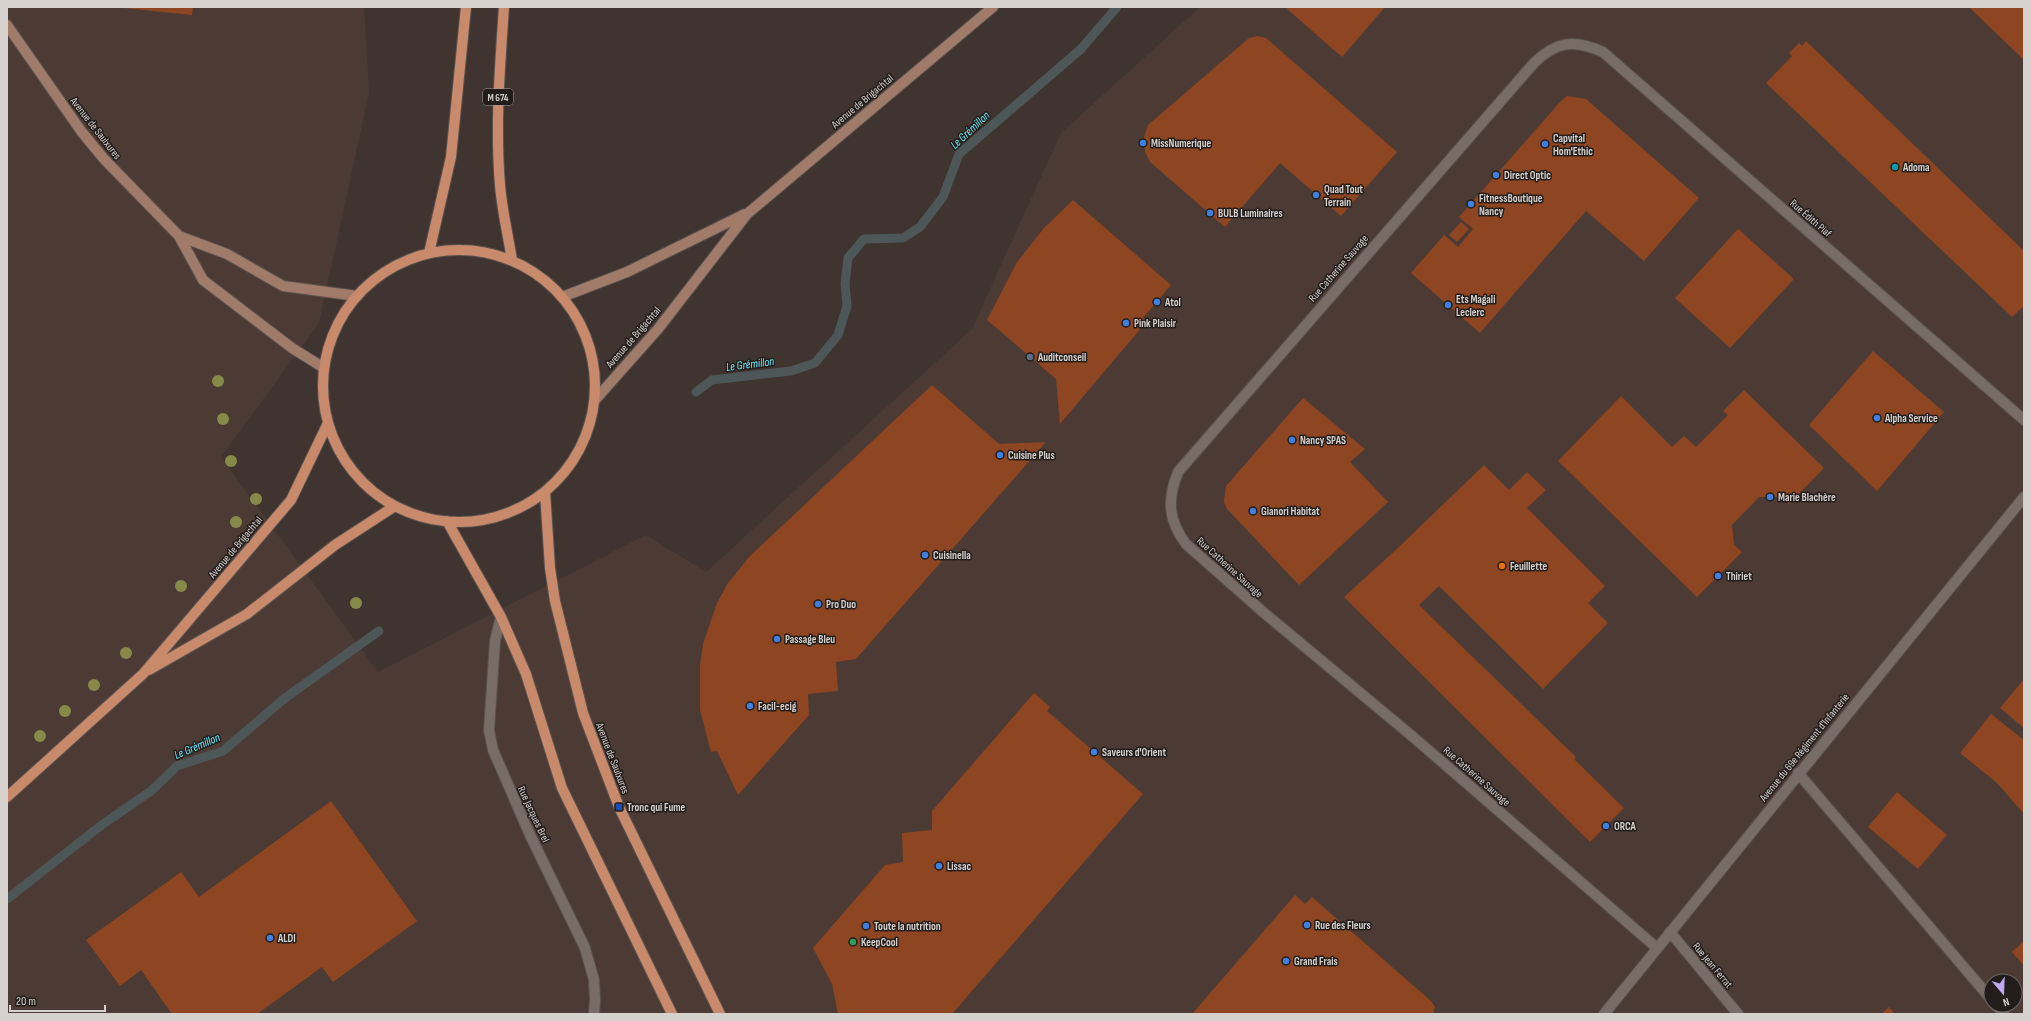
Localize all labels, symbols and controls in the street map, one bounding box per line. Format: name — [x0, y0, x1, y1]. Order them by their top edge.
street label: Avenue de Brigachtal — [828, 72, 896, 132]
road number: M 674 — [483, 89, 513, 105]
street label: Avenue de Saulxures — [67, 94, 124, 162]
water label: Le Grémillon — [947, 108, 993, 152]
place label: Capvital Hom'Ethic — [1553, 132, 1593, 158]
place label: MissNumerique — [1151, 137, 1211, 150]
marker: MissNumerique — [1138, 138, 1148, 148]
marker: Capvital Hom'Ethic — [1540, 139, 1550, 149]
place label: Adoma — [1902, 161, 1930, 174]
marker: Adoma — [1890, 162, 1900, 172]
place label: Direct Optic — [1504, 169, 1551, 182]
marker: Direct Optic — [1491, 170, 1501, 180]
place label: Quad Tout Terrain — [1324, 183, 1363, 209]
marker: Quad Tout Terrain — [1311, 190, 1321, 200]
place label: FitnessBoutique Nancy — [1479, 192, 1543, 218]
street label: Rue Édith Piaf — [1787, 197, 1835, 241]
marker: FitnessBoutique Nancy — [1466, 199, 1476, 209]
place label: BULB Luminaires — [1218, 207, 1283, 220]
marker: BULB Luminaires — [1205, 208, 1215, 218]
street label: Rue Catherine Sauvage — [1306, 232, 1371, 304]
place label: Ets Magali Leclerc — [1456, 293, 1495, 319]
place label: Atol — [1164, 296, 1181, 309]
marker: Atol — [1152, 297, 1162, 307]
marker: Ets Magali Leclerc — [1443, 300, 1453, 310]
street label: Avenue de Brigachtal — [603, 304, 663, 371]
place label: Pink Plaisir — [1134, 317, 1177, 330]
marker: Pink Plaisir — [1121, 318, 1131, 328]
place label: Auditconseil — [1037, 351, 1086, 364]
marker: Auditconseil — [1025, 352, 1035, 362]
water label: Le Grémillon — [725, 354, 775, 375]
place label: Alpha Service — [1884, 412, 1938, 425]
marker: Alpha Service — [1872, 413, 1882, 423]
place label: Nancy SPAS — [1300, 434, 1346, 447]
marker: Nancy SPAS — [1287, 435, 1297, 445]
place label: Cuisine Plus — [1008, 449, 1055, 462]
marker: Cuisine Plus — [995, 450, 1005, 460]
place label: Marie Blachère — [1778, 491, 1836, 504]
marker: Marie Blachère — [1765, 492, 1775, 502]
place label: Gianori Habitat — [1261, 505, 1320, 518]
marker: Gianori Habitat — [1248, 506, 1258, 516]
street label: Avenue de Brigachtal — [205, 514, 265, 582]
street label: Rue Catherine Sauvage — [1194, 534, 1265, 600]
place label: Cuisinella — [933, 549, 971, 562]
marker: Cuisinella — [920, 550, 930, 560]
place label: Feuillette — [1510, 560, 1547, 573]
marker: Feuillette — [1497, 561, 1507, 571]
place label: Thiriet — [1726, 570, 1752, 583]
marker: Thiriet — [1713, 571, 1723, 581]
place label: Pro Duo — [826, 598, 856, 611]
marker: Pro Duo — [813, 599, 823, 609]
place label: Passage Bleu — [785, 633, 835, 646]
marker: Passage Bleu — [772, 634, 782, 644]
street label: Avenue du 69e Régiment d'Infanterie — [1756, 691, 1852, 805]
place label: Facil-ecig — [758, 700, 797, 713]
marker: Facil-ecig — [745, 701, 755, 711]
street label: Avenue de Saulxures — [593, 720, 632, 796]
water label: Le Grémillon — [172, 730, 222, 763]
street label: Rue Catherine Sauvage — [1441, 744, 1513, 809]
place label: Saveurs d'Orient — [1102, 746, 1166, 759]
marker: Saveurs d'Orient — [1089, 747, 1099, 757]
street label: Rue Jacques Brel — [515, 784, 552, 844]
place label: Tronc qui Fume — [627, 801, 686, 814]
marker: Tronc qui Fume — [614, 802, 624, 812]
place label: ORCA — [1614, 820, 1637, 833]
marker: ORCA — [1601, 821, 1611, 831]
place label: Lissac — [947, 860, 971, 873]
marker: Lissac — [934, 861, 944, 871]
place label: Rue des Fleurs — [1315, 919, 1371, 932]
place label: Toute la nutrition — [874, 920, 941, 933]
marker: Rue des Fleurs — [1302, 920, 1312, 930]
marker: Toute la nutrition — [861, 921, 871, 931]
place label: ALDI — [277, 932, 296, 945]
marker: ALDI — [265, 933, 275, 943]
place label: KeepCool — [861, 936, 898, 949]
marker: KeepCool — [848, 937, 858, 947]
street label: Rue Jean Ferrat — [1690, 940, 1736, 991]
place label: Grand Frais — [1294, 955, 1338, 968]
marker: Grand Frais — [1281, 956, 1291, 966]
north arrow — [1983, 973, 2023, 1013]
scale bar — [10, 987, 105, 1013]
text: 20 m — [16, 994, 36, 1009]
text: N — [2001, 995, 2011, 1009]

